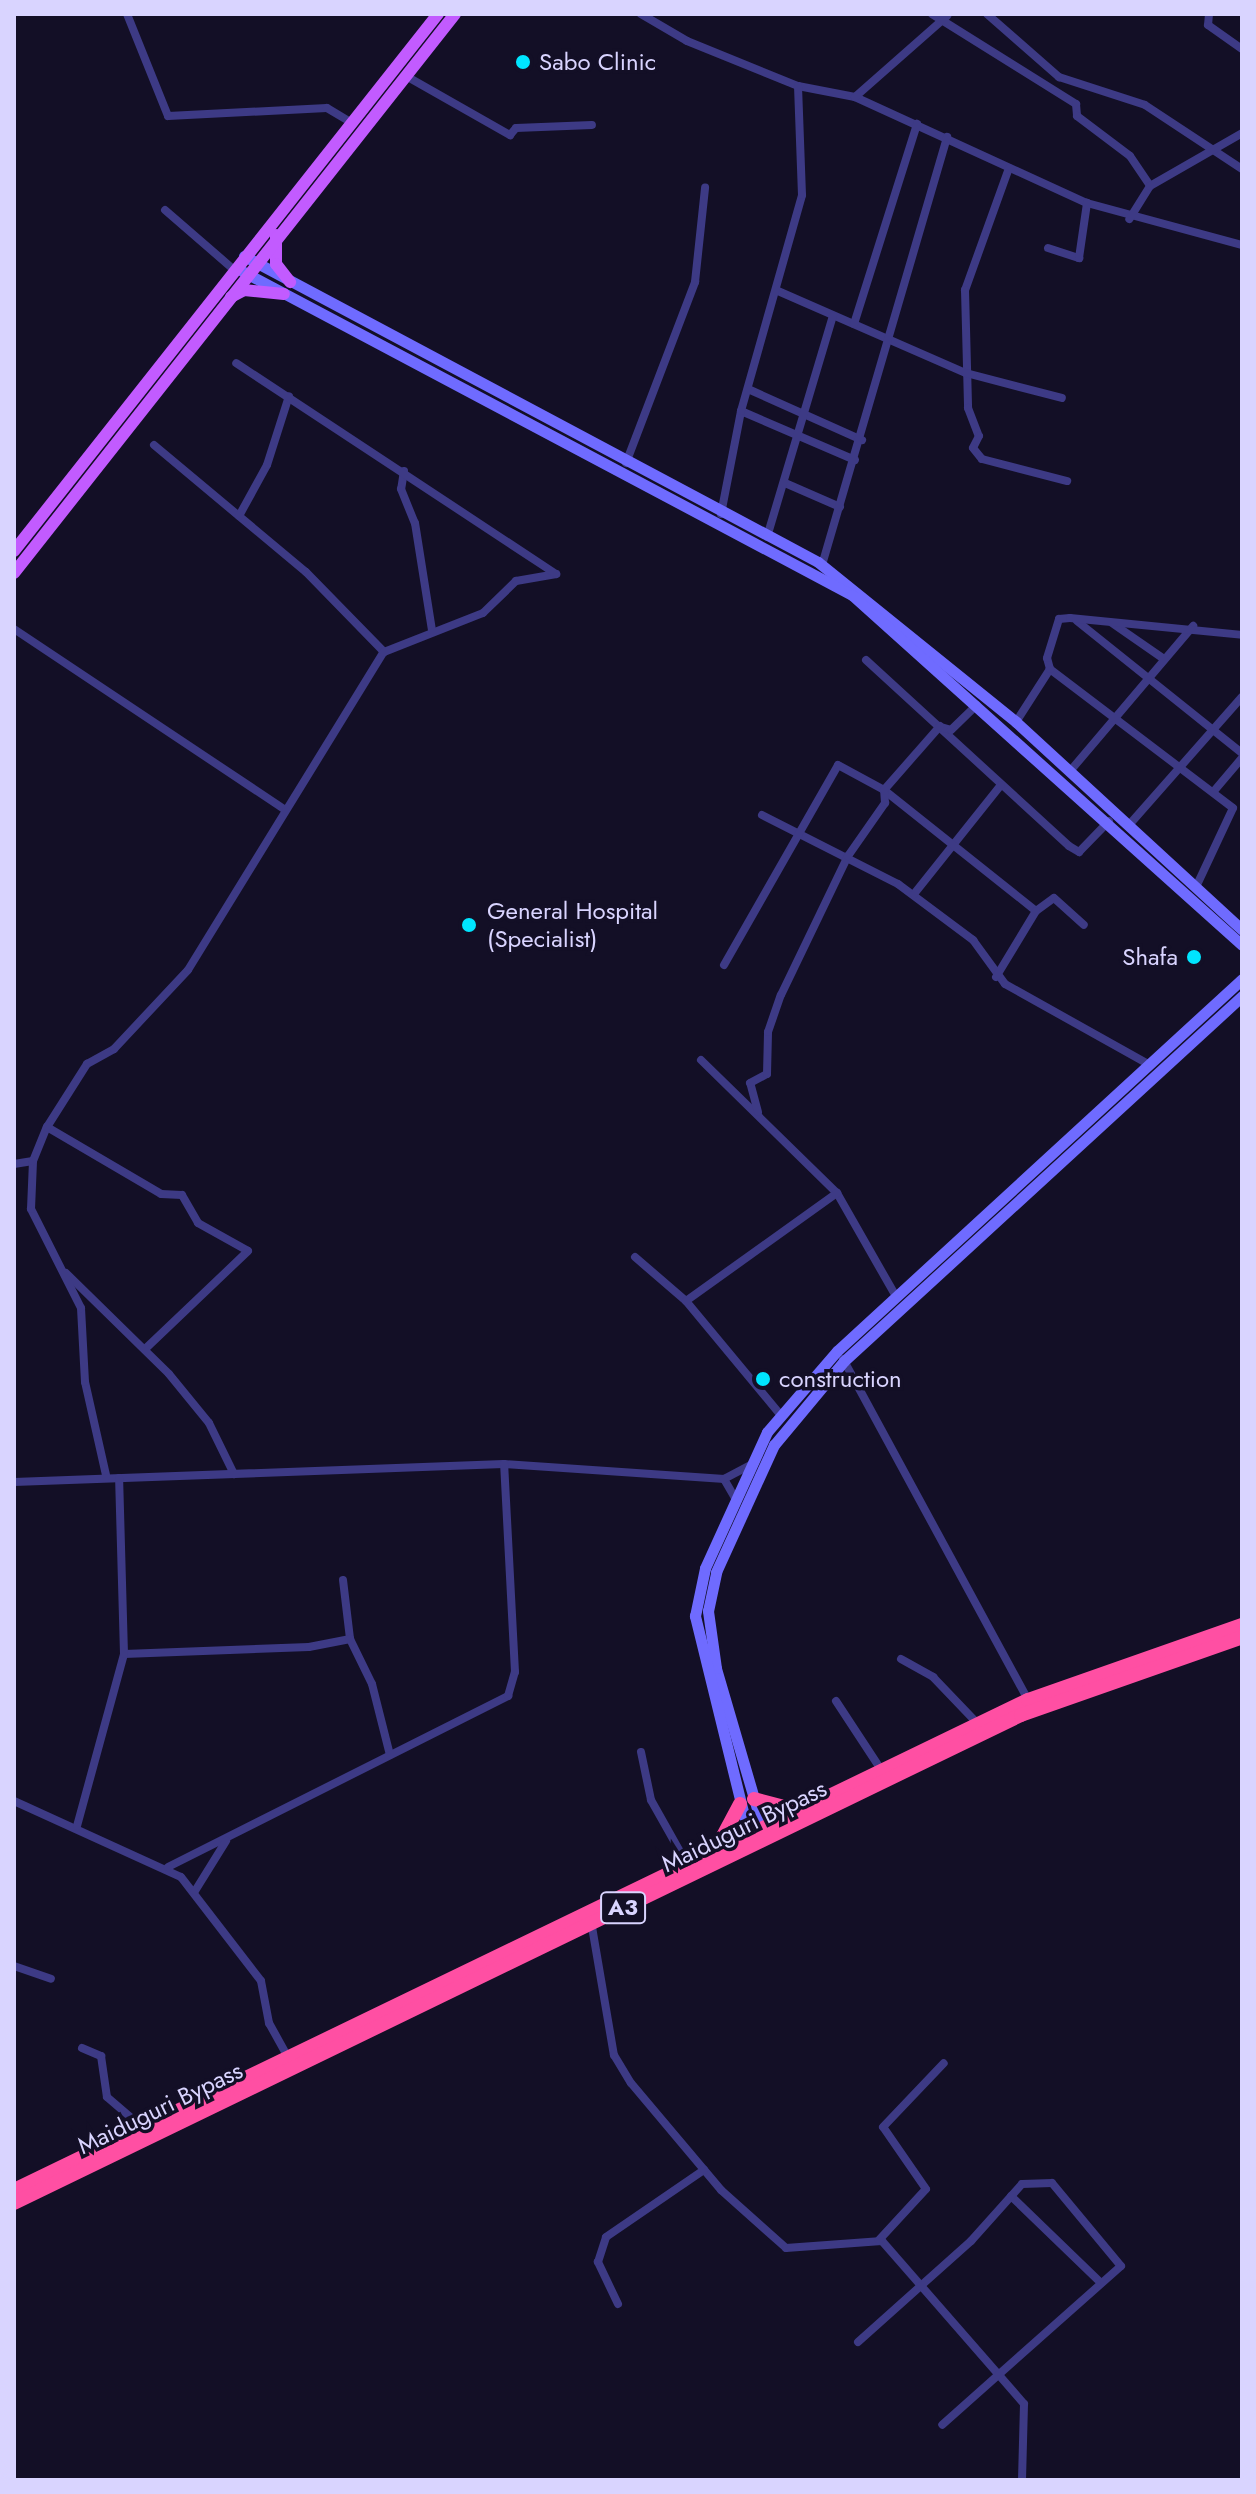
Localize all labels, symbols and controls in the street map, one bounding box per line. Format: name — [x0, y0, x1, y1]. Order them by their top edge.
place label: Sabo Clinic — [539, 48, 656, 76]
marker: Sabo Clinic — [514, 53, 532, 71]
place label: General Hospital (Specialist) — [487, 897, 658, 953]
marker: General Hospital (Specialist) — [458, 914, 480, 936]
place label: Shafa — [1122, 943, 1178, 971]
marker: Shafa — [1185, 948, 1203, 966]
place label: construction — [779, 1365, 902, 1393]
marker: construction — [754, 1370, 772, 1388]
street label: Maiduguri Bypass — [657, 1774, 831, 1878]
road number: A3 — [599, 1890, 647, 1926]
street label: Maiduguri Bypass — [73, 2056, 247, 2160]

